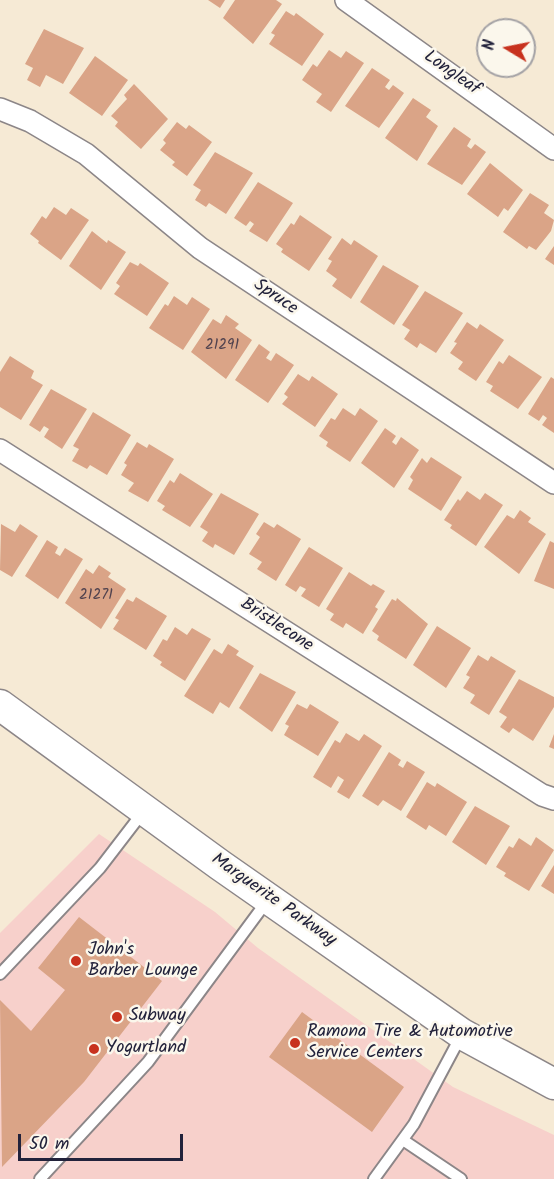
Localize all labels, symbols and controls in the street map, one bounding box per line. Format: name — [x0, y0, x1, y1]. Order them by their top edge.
north arrow — [476, 18, 536, 78]
text: N — [477, 38, 503, 52]
street label: Longleaf — [419, 47, 483, 101]
street label: Spruce — [249, 275, 301, 321]
house number: 21291 — [205, 337, 239, 355]
house number: 21271 — [79, 587, 113, 605]
street label: Bristlecone — [235, 594, 317, 658]
street label: Marguerite Parkway — [206, 850, 340, 952]
place label: John's Barber Lounge — [88, 940, 197, 982]
marker: John's Barber Lounge — [69, 954, 83, 968]
place label: Subway — [129, 1006, 186, 1028]
marker: Subway — [110, 1010, 124, 1024]
place label: Ramona Tire & Automotive Service Centers — [307, 1022, 513, 1064]
marker: Ramona Tire & Automotive Service Centers — [288, 1036, 302, 1050]
place label: Yogurtland — [106, 1038, 186, 1060]
marker: Yogurtland — [87, 1042, 101, 1056]
scale bar — [21, 1122, 186, 1160]
text: 50 m — [29, 1130, 69, 1159]

